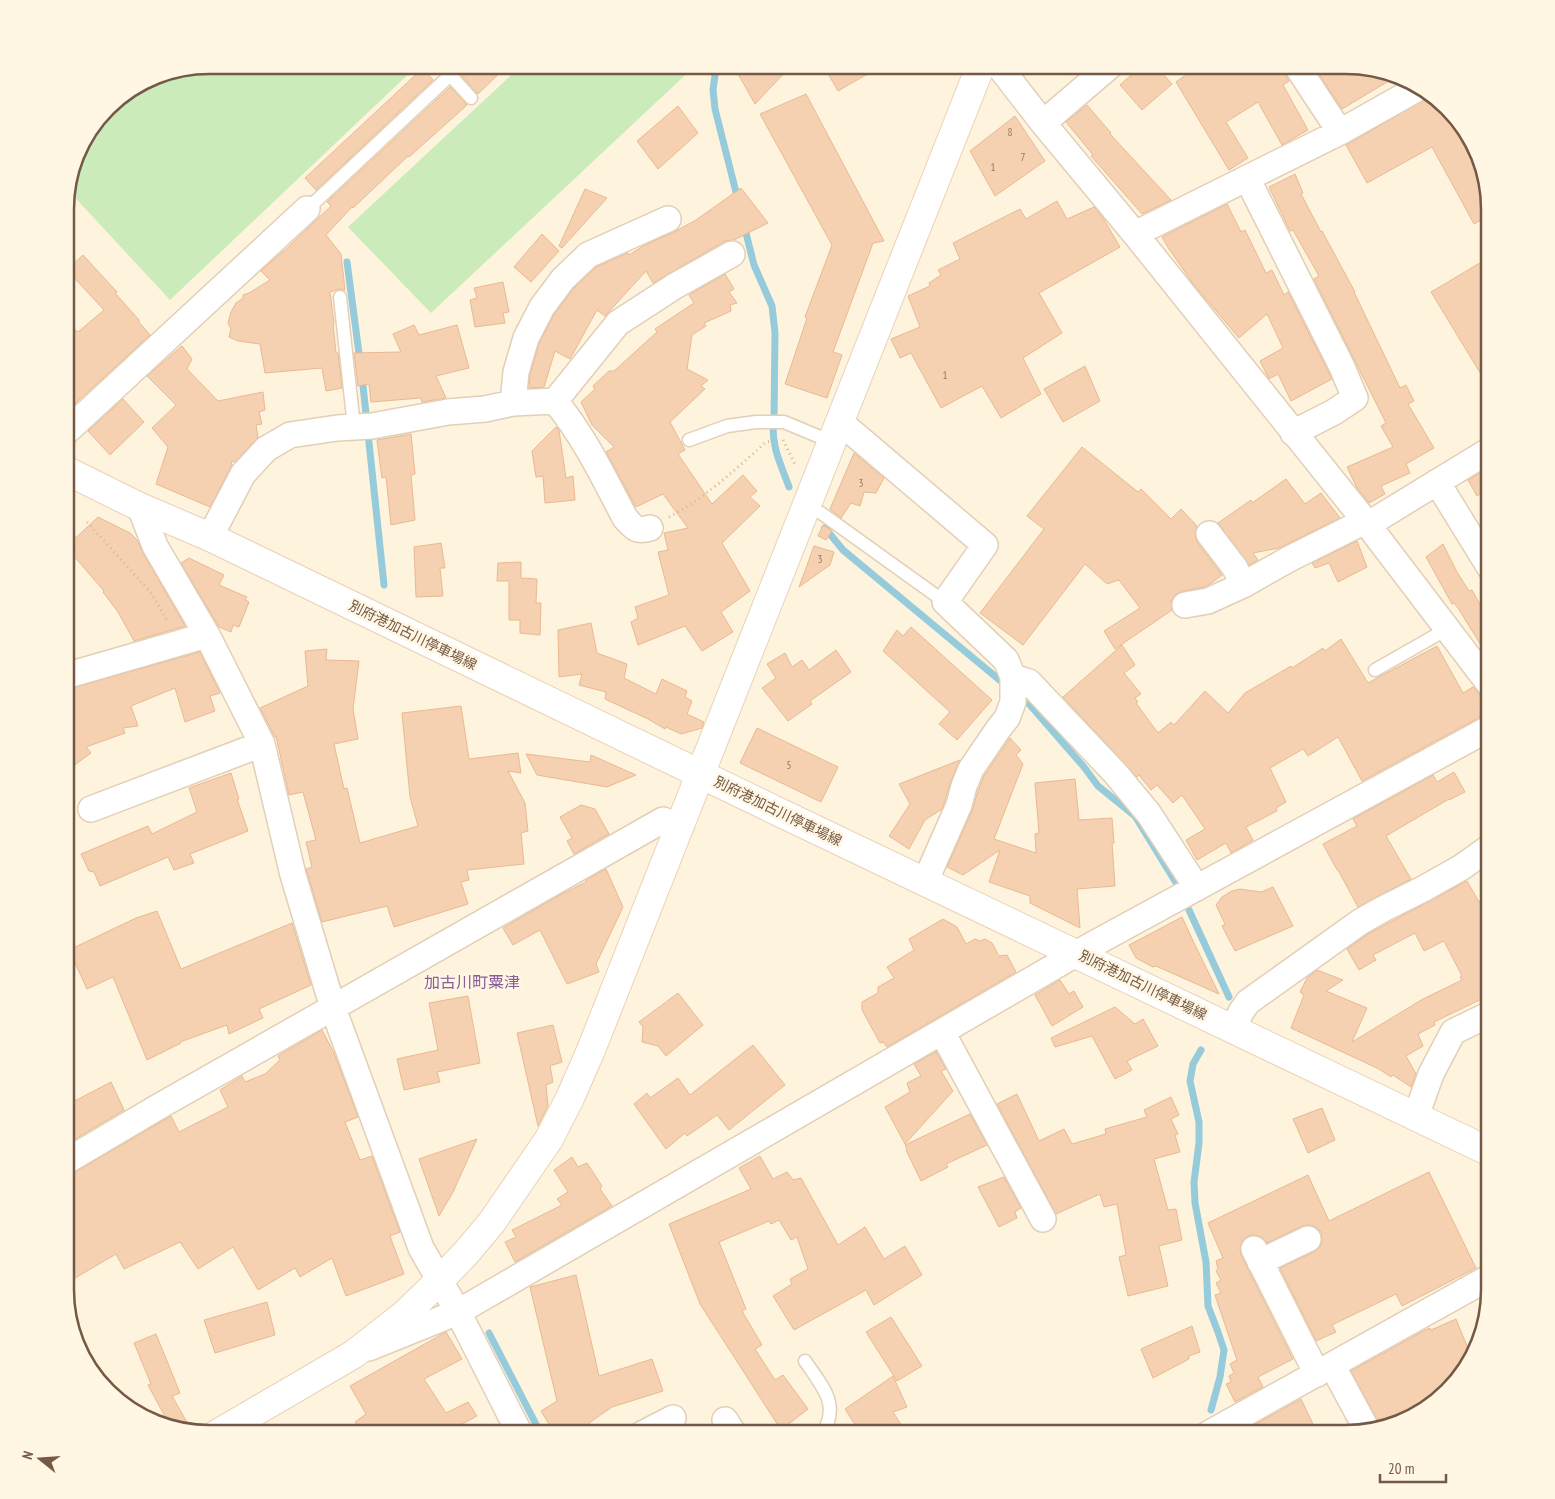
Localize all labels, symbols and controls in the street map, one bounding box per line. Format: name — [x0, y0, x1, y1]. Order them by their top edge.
house number: 8 — [1008, 125, 1013, 139]
house number: 7 — [1021, 150, 1026, 164]
house number: 1 — [991, 160, 996, 174]
house number: 1 — [943, 368, 948, 382]
house number: 3 — [859, 476, 864, 490]
house number: 3 — [818, 552, 823, 566]
street label: 別府港加古川停車場線 — [346, 596, 480, 674]
house number: 5 — [787, 758, 792, 772]
street label: 別府港加古川停車場線 — [711, 772, 845, 850]
street label: 別府港加古川停車場線 — [1076, 946, 1210, 1024]
district label: 加古川町粟津 — [424, 972, 520, 992]
north arrow — [15, 1434, 65, 1484]
text: N — [18, 1449, 37, 1461]
scale bar — [1380, 1452, 1446, 1484]
text: 20 m — [1388, 1459, 1414, 1478]

